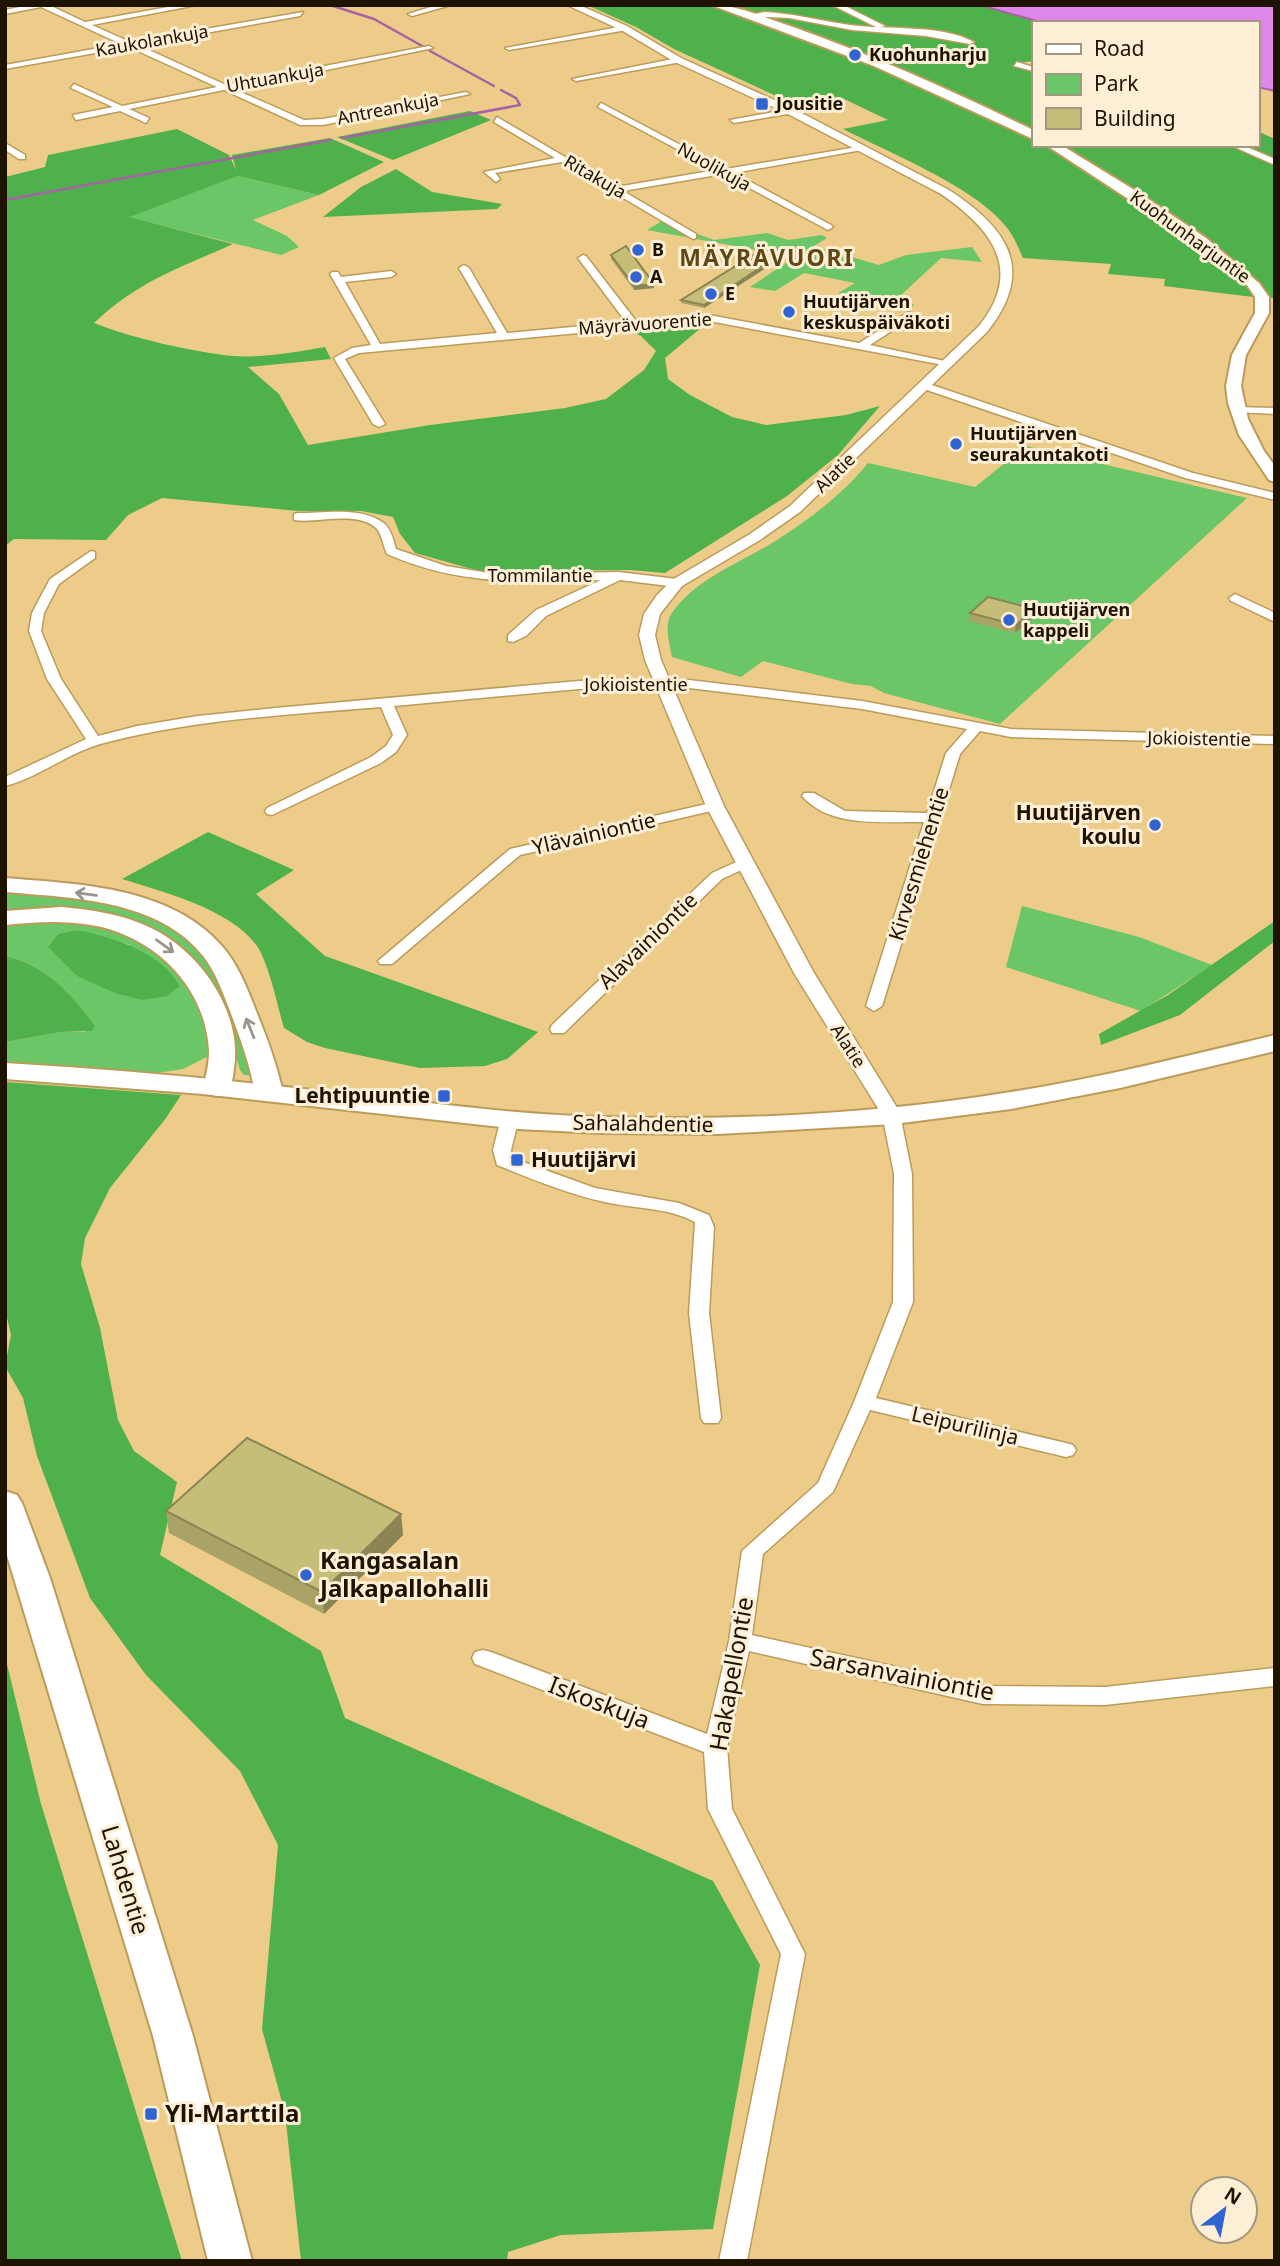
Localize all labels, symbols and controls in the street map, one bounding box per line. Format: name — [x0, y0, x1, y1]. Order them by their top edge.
street label: Kaukolankuja — [94, 18, 210, 62]
legend — [1032, 21, 1259, 147]
text: Road — [1094, 34, 1144, 62]
place label: Kuohunharju — [869, 42, 987, 66]
marker: Kuohunharju — [847, 47, 863, 63]
street label: Uhtuankuja — [224, 57, 325, 97]
text: Park — [1094, 69, 1139, 97]
street label: Antreankuja — [335, 86, 441, 130]
place label: Jousitie — [774, 91, 843, 115]
marker: Jousitie — [754, 96, 770, 112]
text: Building — [1094, 104, 1176, 132]
street label: Nuolikuja — [673, 136, 755, 196]
street label: Ritakuja — [560, 149, 631, 204]
street label: Kuohunharjuntie — [1126, 184, 1256, 288]
place label: B — [652, 237, 664, 261]
district label: MÄYRÄVUORI — [679, 241, 855, 273]
marker: B — [630, 242, 646, 258]
place label: A — [650, 264, 663, 288]
marker: A — [628, 269, 644, 285]
place label: E — [725, 281, 735, 305]
marker: E — [703, 286, 719, 302]
place label: Huutijärven keskuspäiväkoti — [803, 289, 950, 334]
marker: Huutijärven keskuspäiväkoti — [781, 304, 797, 320]
street label: Mäyrävuorentie — [577, 306, 712, 340]
place label: Huutijärven seurakuntakoti — [970, 421, 1109, 466]
marker: Huutijärven seurakuntakoti — [948, 436, 964, 452]
street label: Alatie — [809, 447, 860, 497]
street label: Tommilantie — [487, 563, 593, 587]
place label: Huutijärven kappeli — [1023, 597, 1130, 642]
marker: Huutijärven kappeli — [1001, 612, 1017, 628]
street label: Jokioistentie — [582, 672, 688, 696]
street label: Jokioistentie — [1145, 725, 1251, 751]
street label: Kirvesmiehentie — [881, 783, 955, 944]
place label: Huutijärven koulu — [1016, 798, 1141, 850]
street label: Ylävainiontie — [529, 805, 658, 861]
marker: Huutijärven koulu — [1147, 817, 1163, 833]
street label: Alavainiontie — [592, 886, 703, 995]
one-way arrow — [75, 887, 98, 900]
one-way arrow — [155, 939, 174, 953]
one-way arrow — [242, 1017, 255, 1039]
street label: Alatie — [826, 1019, 872, 1072]
place label: Lehtipuuntie — [295, 1081, 430, 1109]
marker: Lehtipuuntie — [436, 1088, 452, 1104]
street label: Sahalahdentie — [572, 1108, 714, 1138]
place label: Huutijärvi — [531, 1145, 636, 1173]
marker: Huutijärvi — [509, 1152, 525, 1168]
street label: Leipurilinja — [909, 1399, 1022, 1451]
place label: Kangasalan Jalkapallohalli — [318, 1543, 489, 1604]
marker: Kangasalan Jalkapallohalli — [298, 1567, 314, 1583]
street label: Hakapellontie — [701, 1594, 760, 1753]
street label: Sarsanvainiontie — [807, 1639, 997, 1708]
street label: Iskoskuja — [544, 1667, 655, 1736]
street label: Lahdentie — [94, 1821, 159, 1938]
place label: Yli-Marttila — [165, 2096, 299, 2129]
marker: Yli-Marttila — [143, 2106, 159, 2122]
north arrow — [1189, 2175, 1259, 2245]
text: N — [1220, 2180, 1246, 2211]

